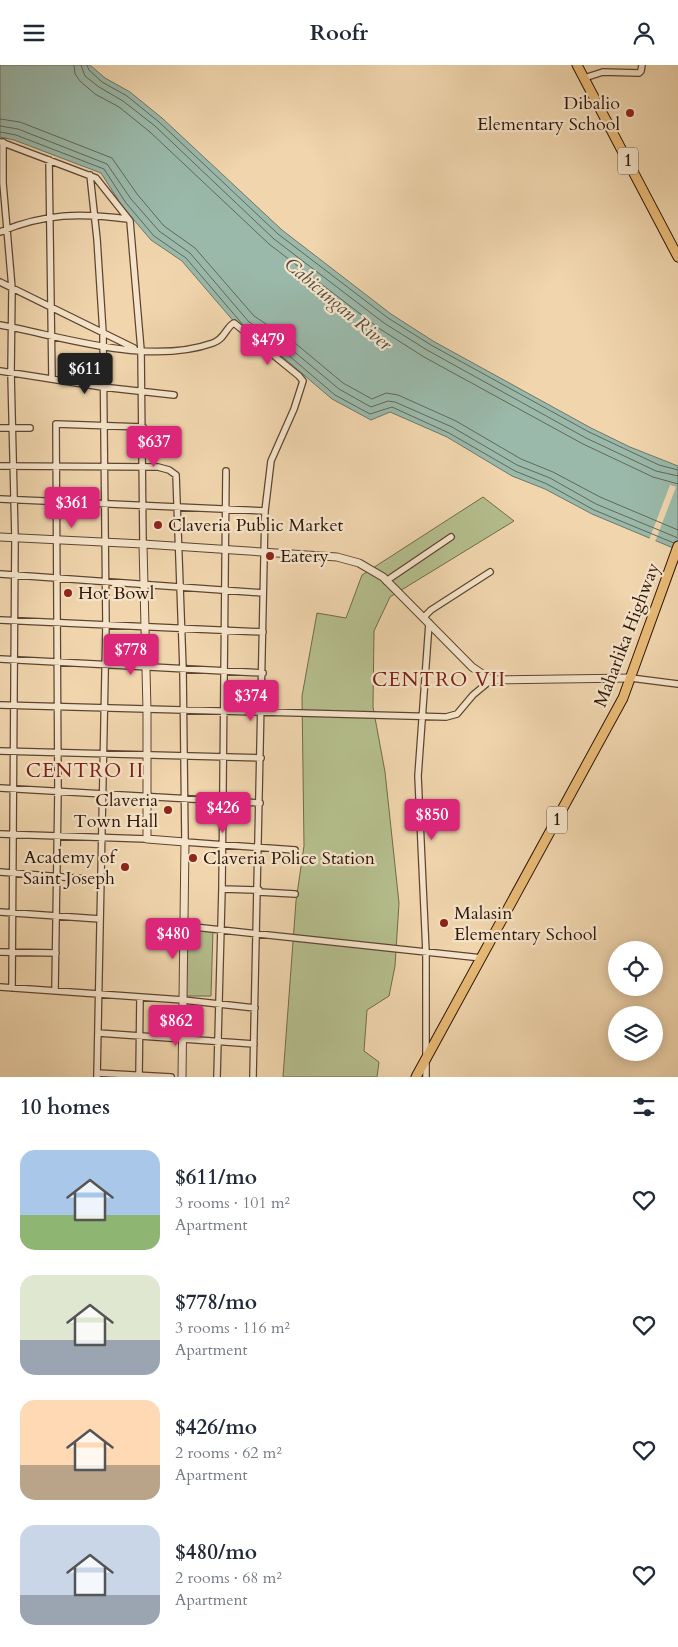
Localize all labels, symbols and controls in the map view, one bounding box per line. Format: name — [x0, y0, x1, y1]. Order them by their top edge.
text: Roofr — [310, 18, 368, 48]
icon: menu — [20, 19, 48, 47]
icon: person — [630, 19, 658, 47]
place label: Dibalio Elementary School — [477, 91, 620, 137]
marker: Dibalio Elementary School — [624, 107, 636, 119]
road number: 1 — [618, 147, 638, 175]
water label: Cabicungan River — [279, 251, 398, 357]
pin: $479 — [238, 323, 298, 366]
text: $479 — [252, 329, 284, 351]
pin: $611 — [55, 353, 115, 395]
text: $611 — [69, 358, 101, 380]
pin: $637 — [124, 425, 184, 468]
text: $637 — [138, 431, 170, 453]
pin: $361 — [42, 487, 102, 529]
text: $361 — [56, 492, 88, 514]
place label: Claveria Public Market — [168, 513, 344, 538]
marker: Claveria Public Market — [152, 519, 164, 531]
place label: Eatery — [280, 544, 329, 569]
marker: Eatery — [264, 550, 276, 562]
street label: Maharlika Highway — [588, 559, 666, 711]
place label: Hot Bowl — [78, 581, 155, 606]
marker: Hot Bowl — [62, 587, 74, 599]
pin: $778 — [101, 633, 161, 676]
text: $778 — [115, 639, 147, 661]
district label: CENTRO VII — [372, 666, 506, 693]
pin: $374 — [221, 679, 281, 722]
text: $374 — [235, 685, 267, 707]
district label: CENTRO II — [26, 757, 144, 784]
place label: Claveria Town Hall — [74, 788, 158, 834]
pin: $426 — [193, 791, 253, 834]
text: $426 — [207, 797, 239, 819]
pin: $850 — [402, 799, 462, 841]
marker: Claveria Town Hall — [162, 804, 174, 816]
text: $850 — [416, 804, 448, 826]
road number: 1 — [547, 807, 567, 833]
place label: Academy of Saint Joseph — [23, 845, 119, 891]
place label: Claveria Police Station — [203, 846, 376, 871]
marker: Claveria Police Station — [187, 852, 199, 864]
marker: Academy of Saint Joseph — [119, 861, 131, 873]
place label: Malasin Elementary School — [454, 901, 597, 947]
pin: $480 — [143, 917, 203, 960]
marker: Malasin Elementary School — [438, 917, 450, 929]
text: $480 — [157, 923, 189, 945]
map controls — [608, 941, 663, 1061]
button: locate — [608, 941, 663, 996]
pin: $862 — [146, 1005, 206, 1047]
button: layers — [608, 1006, 663, 1061]
text: $862 — [160, 1010, 192, 1032]
text: 10 homes — [20, 1093, 110, 1122]
icon: filters — [630, 1093, 658, 1121]
text: $611/mo — [175, 1163, 257, 1192]
icon: home — [60, 1170, 120, 1230]
icon: heart — [630, 1186, 658, 1214]
text: 3 rooms · 101 m² — [175, 1192, 290, 1214]
text: Apartment — [175, 1214, 248, 1236]
text: $778/mo — [175, 1288, 257, 1317]
icon: home — [60, 1295, 120, 1355]
icon: heart — [630, 1311, 658, 1339]
text: 3 rooms · 116 m² — [175, 1317, 290, 1339]
text: Apartment — [175, 1339, 248, 1361]
text: $426/mo — [175, 1413, 257, 1442]
icon: home — [60, 1420, 120, 1480]
icon: heart — [630, 1436, 658, 1464]
text: 2 rooms · 62 m² — [175, 1442, 282, 1464]
text: Apartment — [175, 1464, 248, 1486]
text: $480/mo — [175, 1538, 257, 1567]
icon: home — [60, 1545, 120, 1605]
icon: heart — [630, 1561, 658, 1589]
text: 2 rooms · 68 m² — [175, 1567, 282, 1589]
text: Apartment — [175, 1589, 248, 1611]

